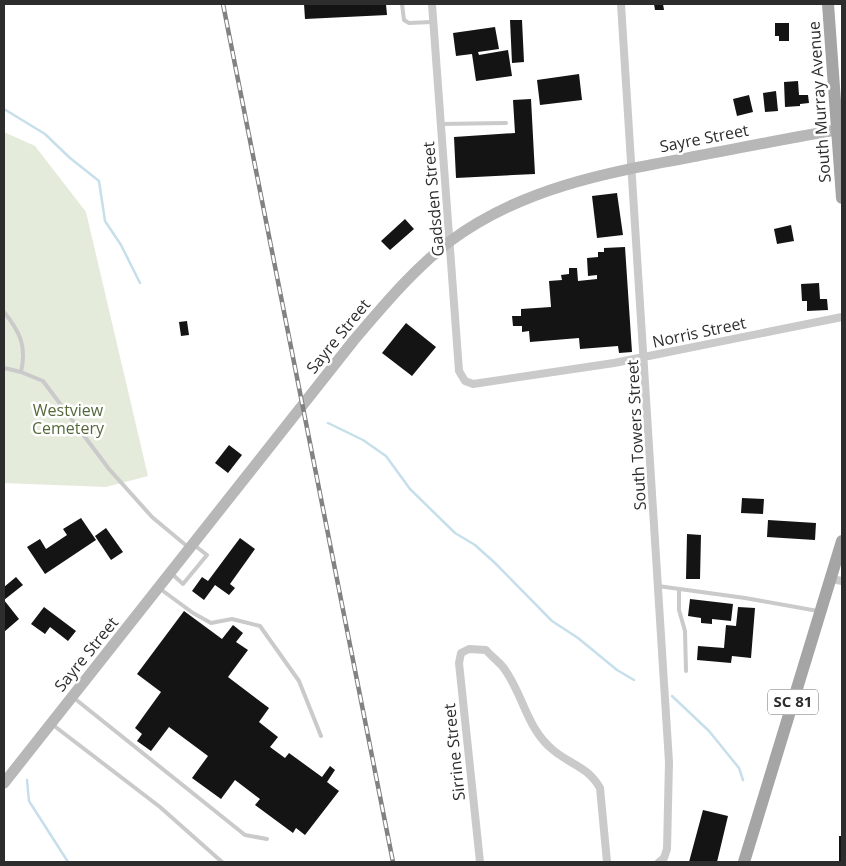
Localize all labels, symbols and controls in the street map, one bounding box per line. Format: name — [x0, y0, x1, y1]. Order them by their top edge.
street label: South Murray Avenue — [802, 20, 836, 184]
street label: Sayre Street — [658, 119, 751, 157]
street label: Gadsden Street — [417, 140, 449, 257]
street label: Sayre Street — [301, 294, 375, 378]
street label: Norris Street — [650, 311, 748, 353]
street label: South Towers Street — [621, 359, 651, 511]
park label: Westview Cemetery — [32, 399, 105, 439]
street label: Sayre Street — [49, 612, 123, 696]
road number: SC 81 — [768, 690, 818, 714]
street label: Sirrine Street — [438, 702, 470, 802]

